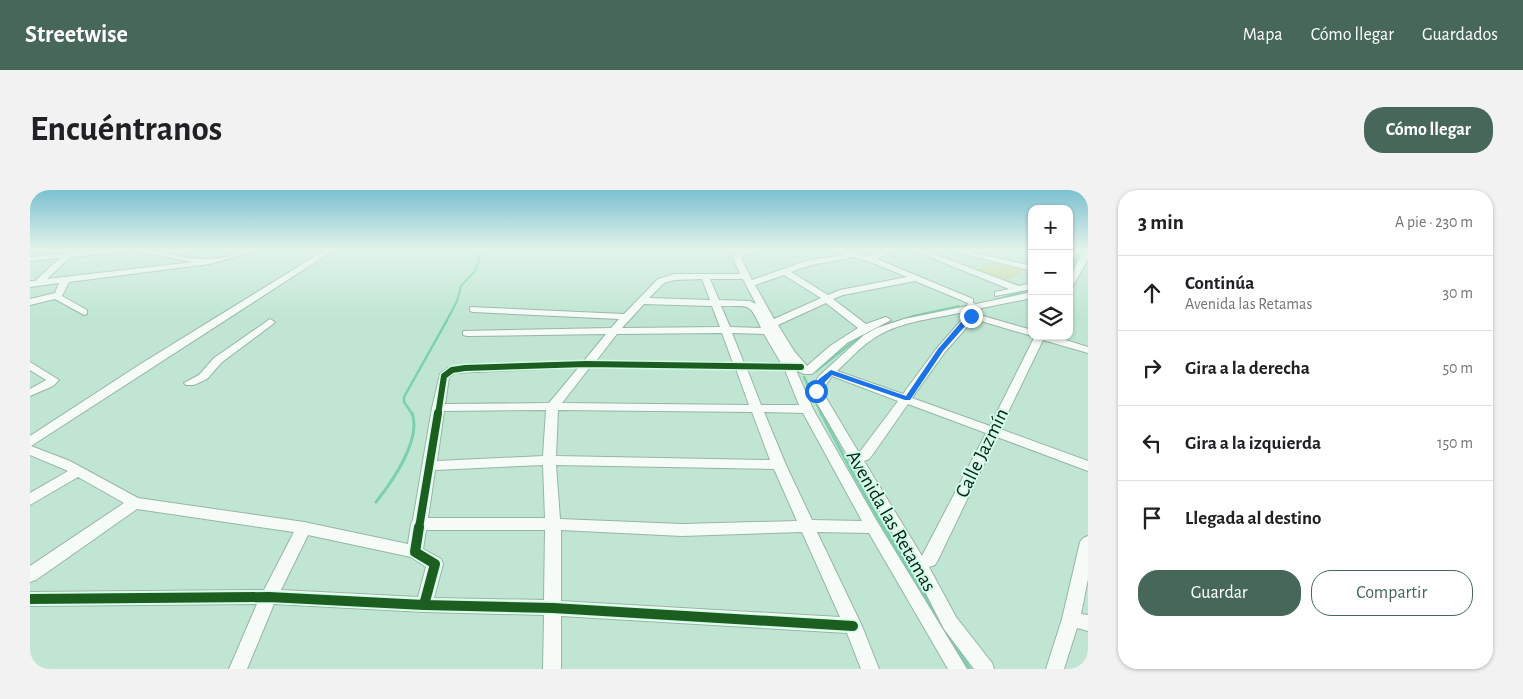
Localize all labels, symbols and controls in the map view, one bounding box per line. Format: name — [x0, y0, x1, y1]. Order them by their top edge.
text: Streetwise — [25, 23, 128, 47]
text: Mapa — [1243, 26, 1283, 44]
text: Cómo llegar — [1311, 26, 1394, 44]
text: Guardados — [1422, 26, 1498, 44]
button: Cómo llegar — [1364, 107, 1493, 153]
text: Encuéntranos — [30, 112, 222, 147]
map controls — [1028, 205, 1073, 340]
button: + — [1028, 205, 1073, 250]
text: 3 min — [1138, 212, 1184, 233]
text: A pie · 230 m — [1395, 214, 1473, 230]
button: − — [1028, 250, 1073, 295]
text: Continúa — [1185, 274, 1254, 293]
icon: ahead — [1138, 279, 1166, 307]
text: 30 m — [1443, 285, 1473, 301]
button: layers — [1028, 295, 1073, 340]
text: Avenida las Retamas — [1185, 296, 1312, 312]
route end — [960, 305, 983, 328]
icon: right — [1138, 354, 1166, 382]
text: Gira a la derecha — [1185, 359, 1310, 378]
text: 50 m — [1442, 360, 1473, 376]
route start — [805, 380, 828, 403]
street label: Calle Jazmín — [952, 405, 1012, 501]
icon: left — [1138, 429, 1166, 457]
text: Gira a la izquierda — [1185, 434, 1321, 453]
text: 150 m — [1437, 435, 1473, 451]
street label: Avenida las Retamas — [843, 447, 939, 595]
icon: arrive — [1138, 504, 1166, 532]
text: Llegada al destino — [1185, 509, 1322, 528]
button: Guardar — [1138, 570, 1301, 616]
button: Compartir — [1311, 570, 1473, 616]

